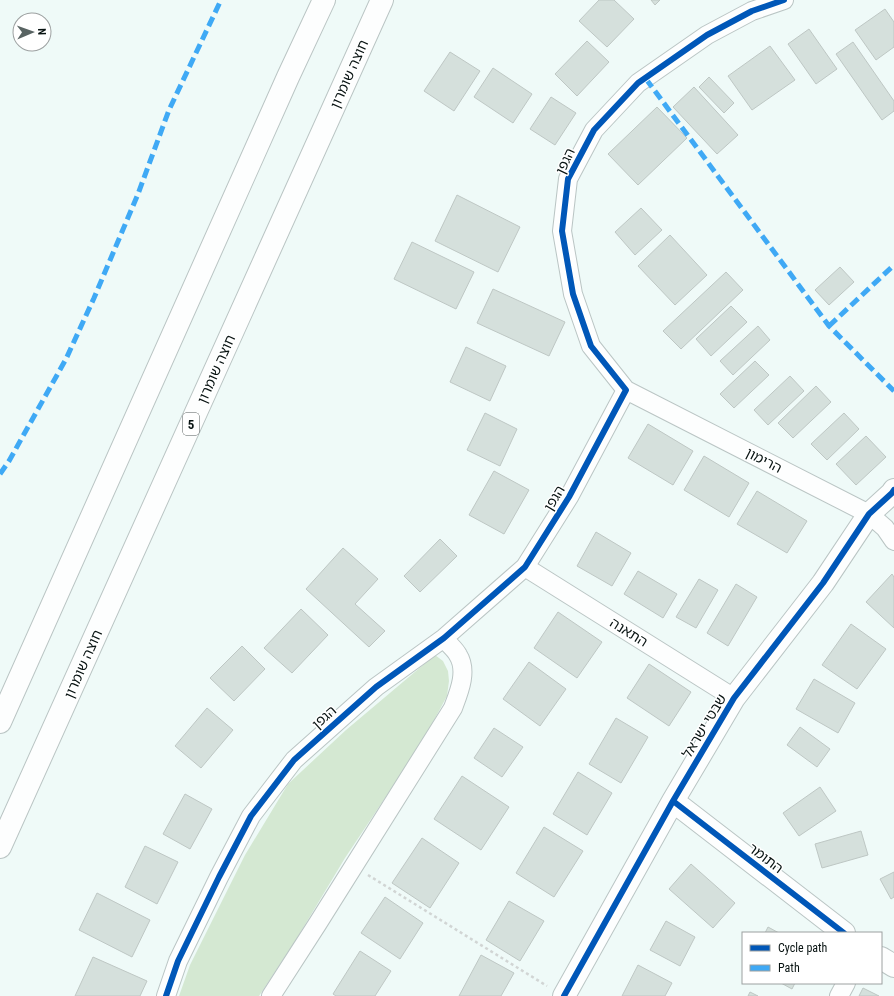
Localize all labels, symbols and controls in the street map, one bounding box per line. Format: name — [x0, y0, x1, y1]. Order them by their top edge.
north arrow — [12, 12, 52, 52]
text: N — [35, 28, 48, 36]
street label: חוצה שומרון — [327, 37, 371, 111]
street label: הגפן — [552, 146, 578, 176]
street label: חוצה שומרון — [194, 332, 238, 406]
road number: 5 — [183, 413, 199, 435]
street label: הרימון — [743, 444, 785, 476]
street label: הגפן — [540, 482, 568, 514]
street label: התאנה — [607, 614, 651, 650]
street label: חוצה שומרון — [61, 627, 105, 701]
street label: שבטי ישראל — [679, 691, 729, 761]
street label: הגפן — [309, 702, 339, 732]
street label: התומר — [746, 840, 786, 876]
legend — [742, 932, 882, 984]
text: Cycle path — [778, 941, 828, 955]
text: Path — [778, 961, 800, 975]

